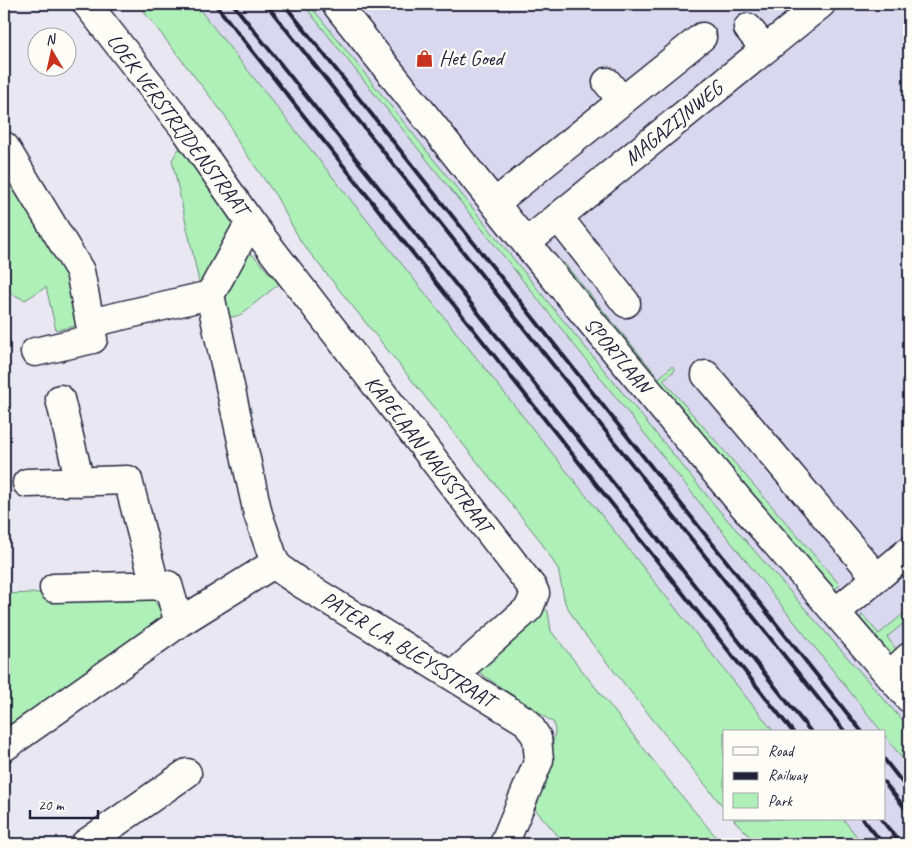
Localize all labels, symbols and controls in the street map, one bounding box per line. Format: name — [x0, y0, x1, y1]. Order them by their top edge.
north arrow — [28, 28, 78, 78]
street label: LOEK VERSTRIJDENSTRAAT — [101, 28, 258, 224]
text: N — [44, 30, 58, 49]
place label: Het Goed — [439, 45, 506, 71]
shop icon: Het Goed — [415, 48, 435, 68]
street label: MAGAZIJNWEG — [618, 74, 730, 171]
street label: SPORTLAAN — [579, 312, 659, 401]
street label: KAPELAAN NAUSSTRAAT — [360, 370, 501, 541]
street label: PATER L.A. BLEYSSTRAAT — [317, 585, 504, 716]
legend — [723, 730, 886, 820]
text: Road — [768, 742, 795, 761]
text: Railway — [768, 766, 809, 785]
scale bar — [30, 788, 98, 820]
text: Park — [768, 792, 793, 811]
text: 20 m — [38, 796, 65, 815]

